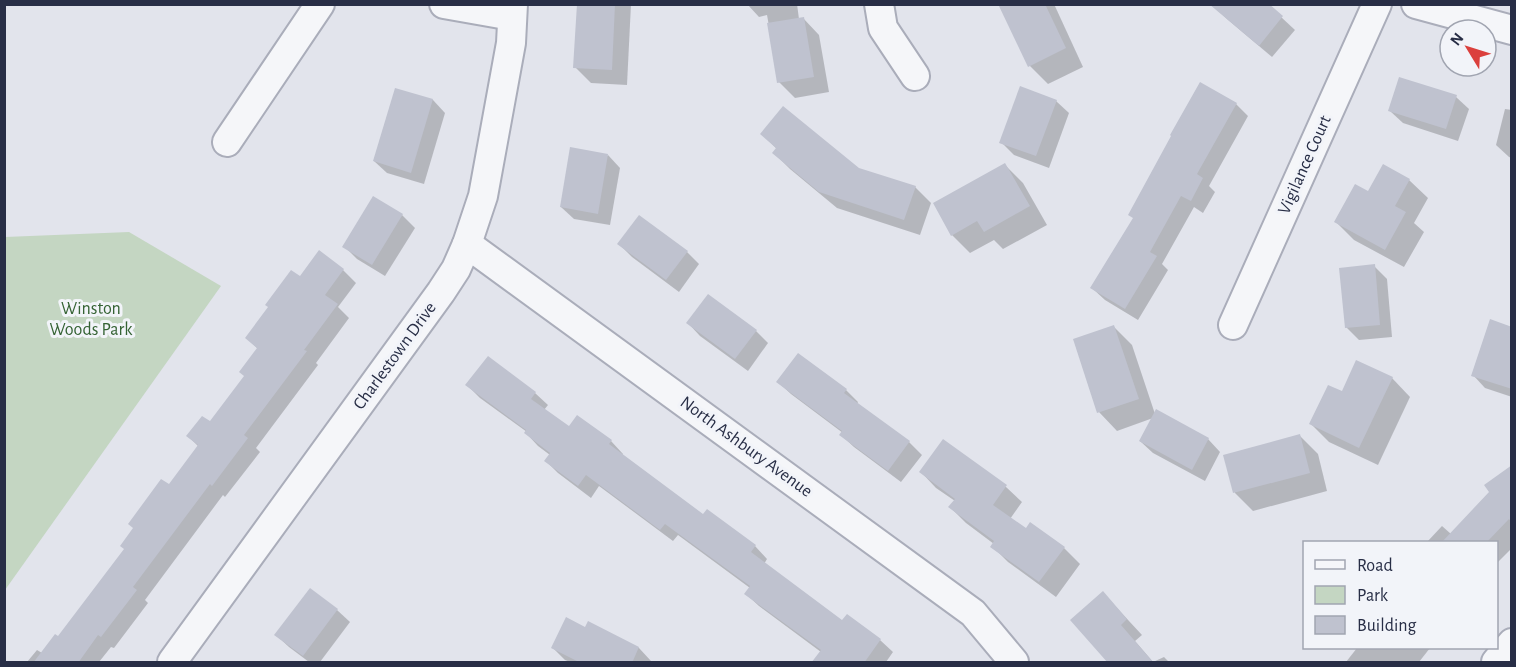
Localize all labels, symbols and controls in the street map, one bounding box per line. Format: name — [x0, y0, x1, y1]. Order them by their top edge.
north arrow — [1438, 18, 1498, 78]
text: N — [1447, 30, 1467, 49]
street label: Vigilance Court — [1275, 113, 1335, 217]
street label: Charlestown Drive — [350, 299, 440, 413]
park label: Winston Woods Park — [50, 300, 133, 339]
street label: North Ashbury Avenue — [677, 393, 815, 501]
legend — [1303, 541, 1498, 649]
text: Road — [1357, 557, 1393, 575]
text: Park — [1357, 587, 1389, 605]
text: Building — [1357, 617, 1417, 635]

